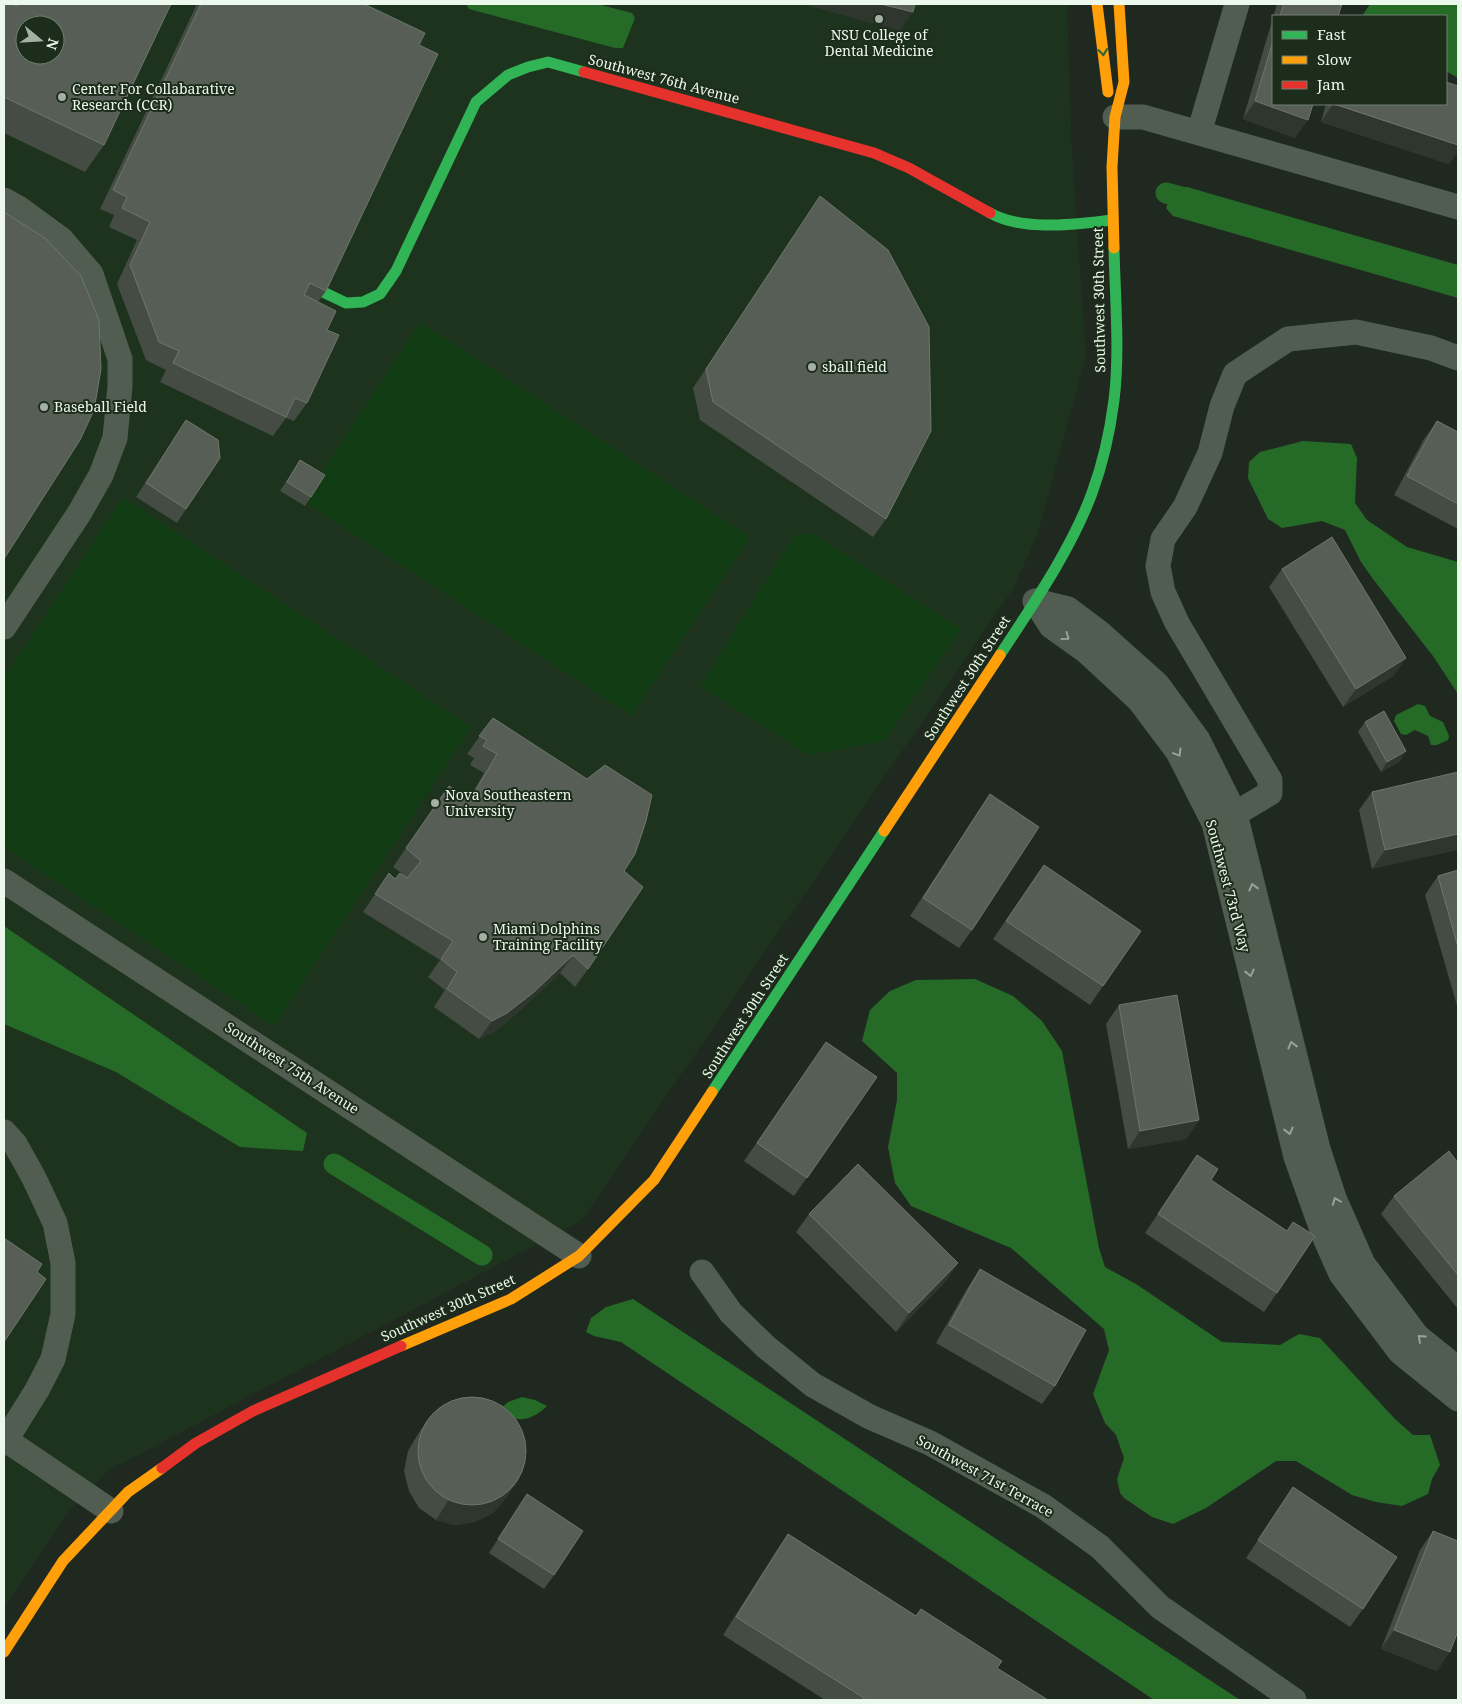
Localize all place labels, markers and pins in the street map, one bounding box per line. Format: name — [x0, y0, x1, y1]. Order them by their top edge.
marker: NSU College of Dental Medicine — [873, 13, 885, 25]
place label: NSU College of Dental Medicine — [824, 25, 934, 60]
place label: Center For Collabarative Research (CCR) — [72, 79, 235, 114]
marker: Center For Collabarative Research (CCR) — [56, 91, 68, 103]
place label: sball field — [822, 357, 887, 376]
marker: sball field — [806, 361, 818, 373]
place label: Baseball Field — [54, 397, 147, 416]
marker: Baseball Field — [38, 401, 50, 413]
place label: Nova Southeastern University — [445, 785, 572, 820]
marker: Nova Southeastern University — [429, 797, 441, 809]
place label: Miami Dolphins Training Facility — [493, 919, 603, 954]
marker: Miami Dolphins Training Facility — [477, 931, 489, 943]

